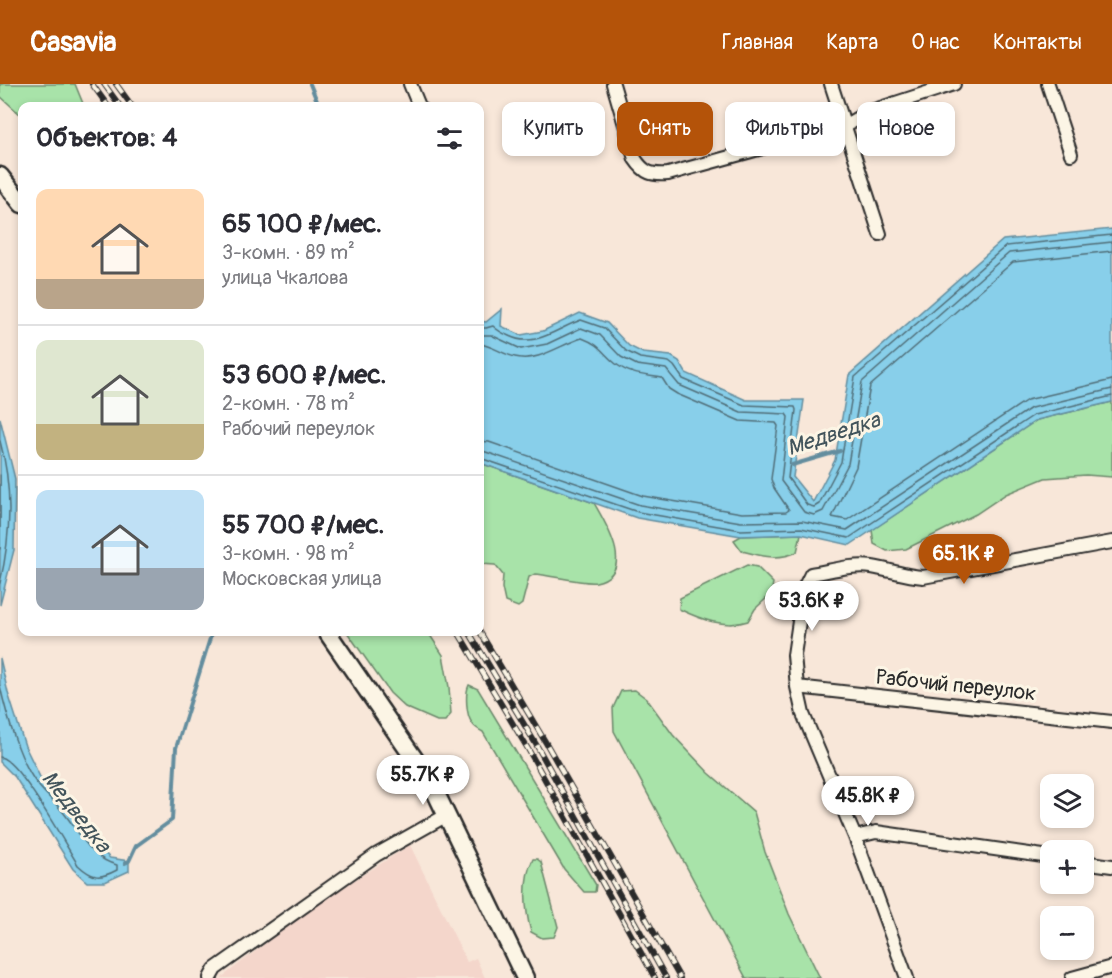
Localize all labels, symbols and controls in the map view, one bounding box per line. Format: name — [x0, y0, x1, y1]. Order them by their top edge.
text: Casavia — [30, 25, 116, 60]
text: Главная — [722, 29, 793, 56]
text: Карта — [826, 29, 878, 56]
text: О нас — [911, 29, 960, 56]
text: Контакты — [993, 29, 1082, 56]
chip: Купить — [502, 102, 605, 156]
chip: Снять — [617, 102, 713, 156]
chip: Фильтры — [725, 102, 845, 156]
chip: Новое — [857, 102, 955, 156]
text: Объектов: 4 — [36, 122, 177, 154]
icon: filters — [433, 122, 466, 155]
text: 65 100 ₽/мес. — [222, 208, 382, 240]
icon: home — [84, 213, 156, 285]
text: 3-комн. · 89 m² — [222, 240, 355, 265]
text: улица Чкалова — [222, 265, 348, 290]
text: 53 600 ₽/мес. — [222, 359, 386, 391]
icon: home — [84, 364, 156, 436]
text: 2-комн. · 78 m² — [222, 391, 355, 416]
water label: Медведка — [783, 405, 885, 462]
text: Рабочий переулок — [222, 416, 375, 441]
text: 55 700 ₽/мес. — [222, 509, 385, 541]
icon: home — [84, 514, 156, 586]
pin: 65.1K ₽ — [909, 534, 1019, 585]
text: 3-комн. · 98 m² — [222, 541, 355, 566]
text: 65.1K ₽ — [932, 541, 996, 566]
text: Московская улица — [222, 566, 382, 591]
pin: 53.6K ₽ — [757, 581, 867, 632]
text: 53.6K ₽ — [779, 588, 845, 613]
street label: Рабочий переулок — [875, 664, 1038, 707]
pin: 55.7K ₽ — [368, 755, 478, 806]
text: 55.7K ₽ — [390, 762, 456, 787]
water label: Медведка — [36, 765, 118, 860]
map controls — [1040, 774, 1094, 960]
button: layers — [1040, 774, 1094, 828]
pin: 45.8K ₽ — [813, 776, 923, 827]
text: 45.8K ₽ — [835, 783, 901, 808]
button: + — [1040, 840, 1094, 894]
button: − — [1040, 906, 1094, 960]

